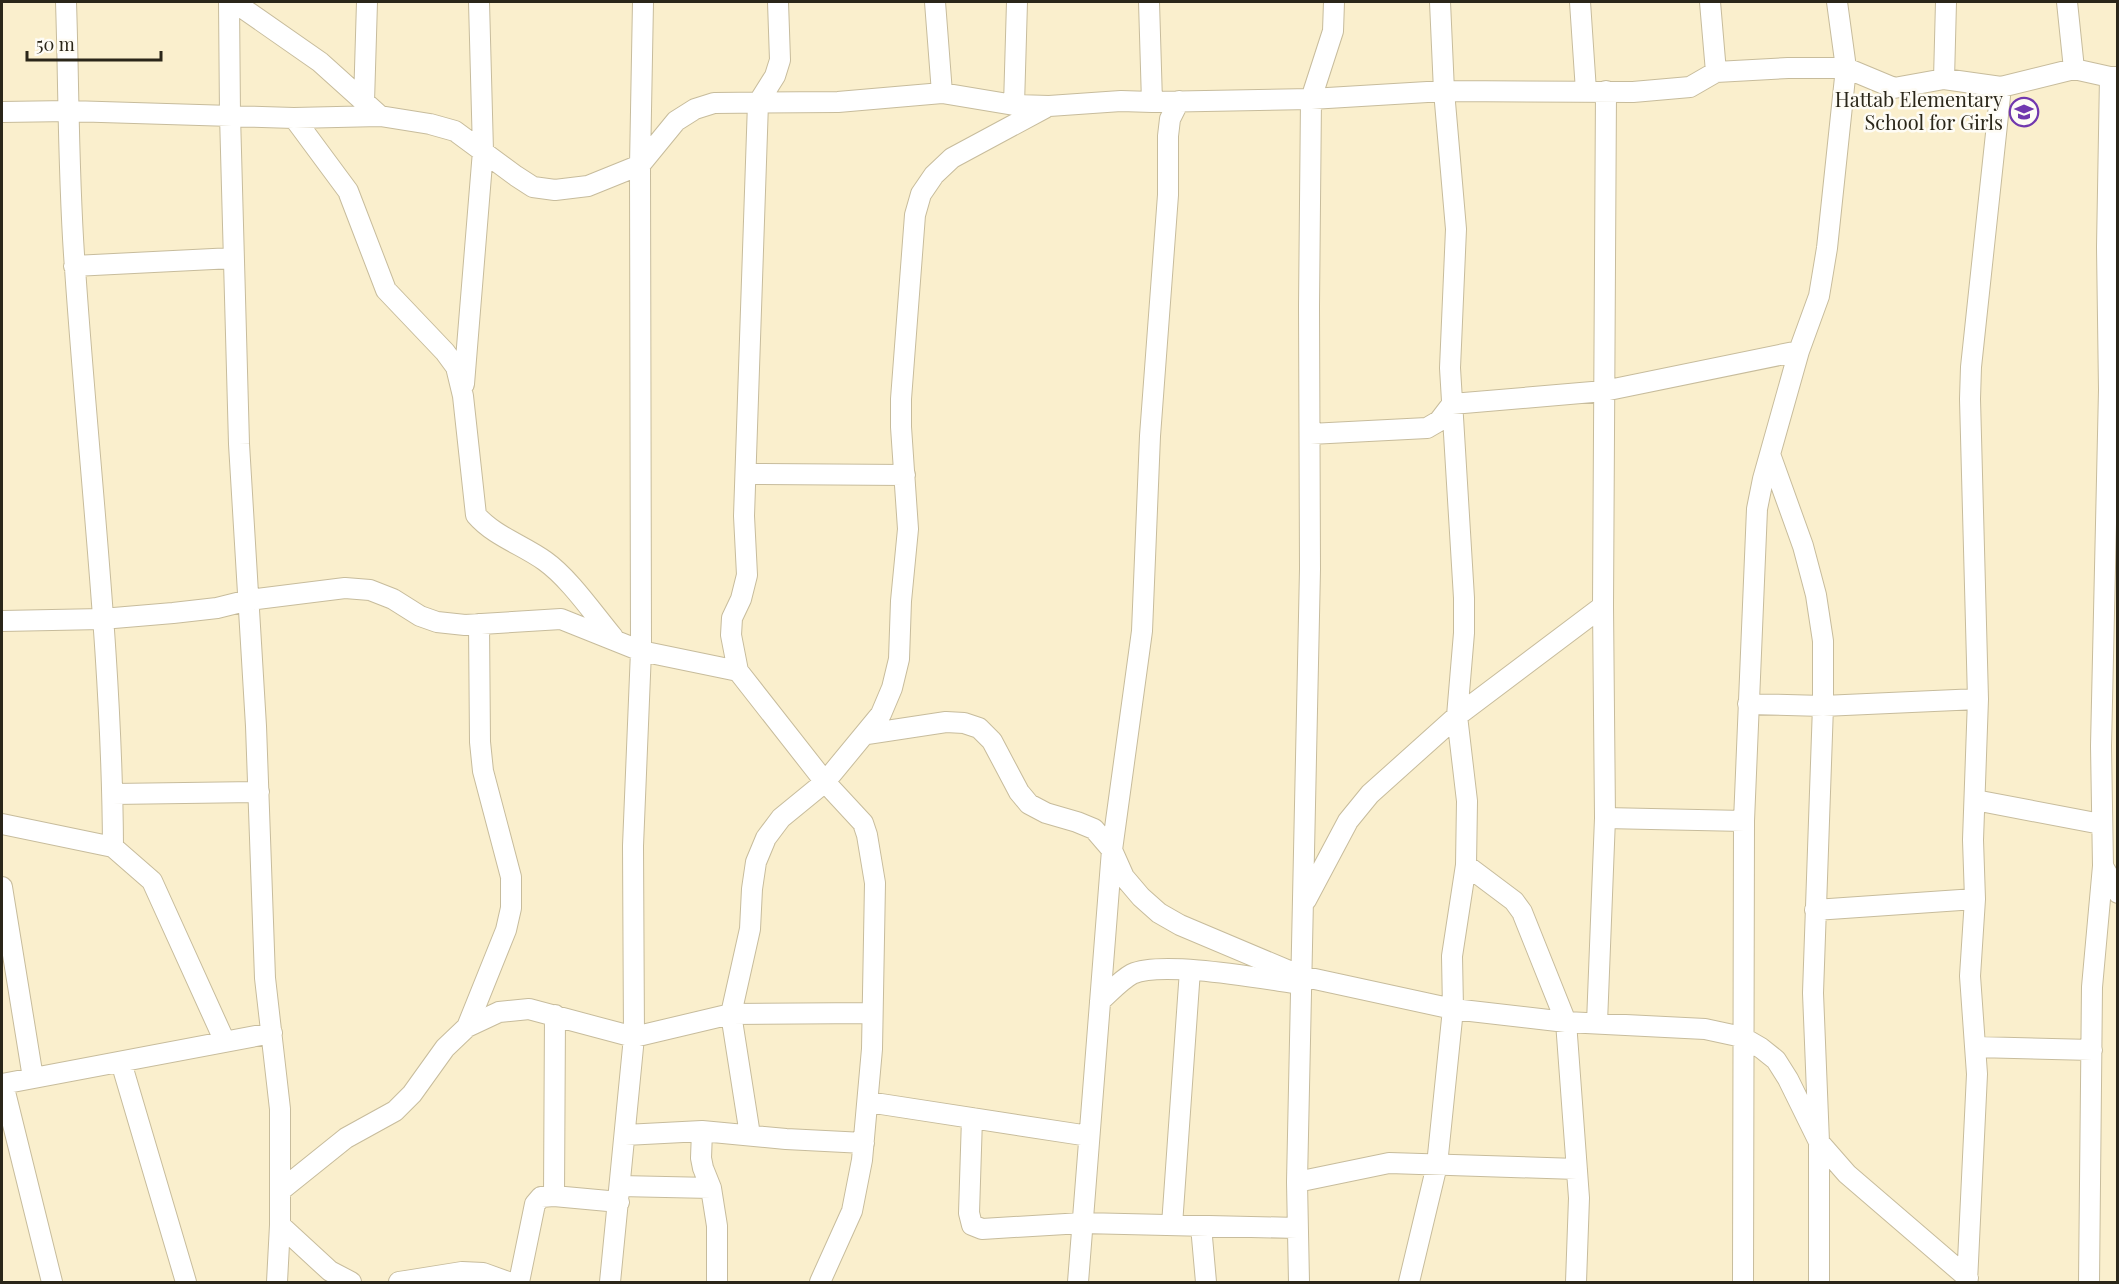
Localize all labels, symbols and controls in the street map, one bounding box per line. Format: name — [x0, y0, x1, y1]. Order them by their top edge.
scale bar — [27, 24, 160, 62]
text: 50 m — [36, 32, 75, 56]
place label: Hattab Elementary School for Girls — [1835, 85, 2003, 135]
school or university icon: Hattab Elementary School for Girls — [2008, 96, 2040, 128]

